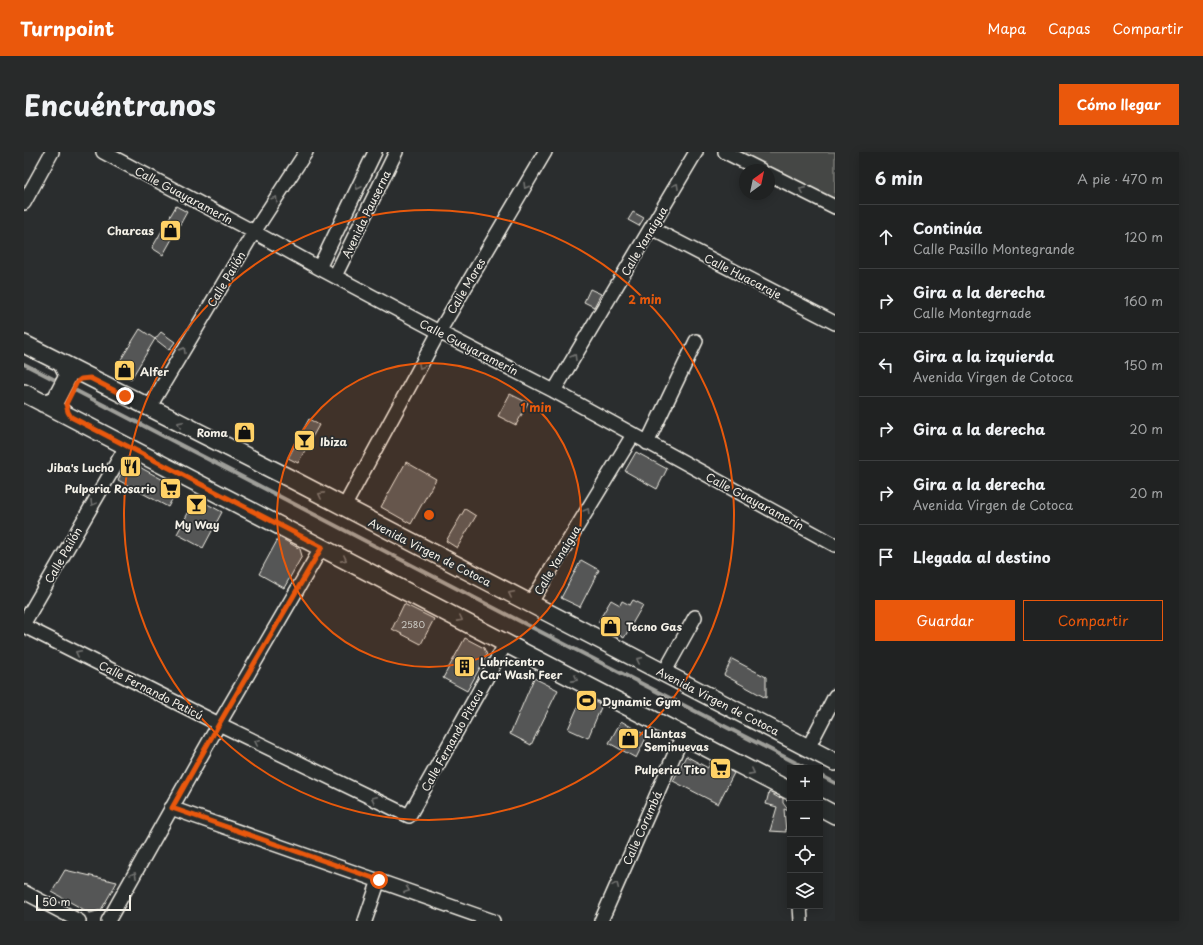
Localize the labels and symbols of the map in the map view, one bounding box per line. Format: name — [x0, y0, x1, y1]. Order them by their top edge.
street label: Calle Guayaramerín — [132, 162, 236, 228]
north arrow — [739, 164, 775, 200]
street label: Avenida Pauserna — [337, 167, 395, 261]
one-way arrow — [523, 182, 530, 189]
one-way arrow — [355, 183, 363, 190]
one-way arrow — [672, 183, 679, 190]
one-way arrow — [799, 188, 806, 195]
one-way arrow — [271, 196, 278, 203]
street label: Calle Yanaigua — [616, 203, 672, 279]
shop icon: Charcas — [157, 217, 183, 243]
place label: Charcas — [107, 222, 155, 239]
street label: Calle Pailón — [203, 248, 249, 310]
street label: Calle Huacaraje — [701, 249, 785, 303]
street label: Calle Mores — [443, 255, 489, 317]
text: 2 min — [628, 290, 662, 308]
street label: Calle Guayaramerín — [417, 315, 521, 379]
one-way arrow — [178, 347, 186, 354]
one-way arrow — [569, 354, 576, 361]
shop icon: Alfer — [111, 358, 137, 384]
one-way arrow — [418, 362, 425, 369]
place label: Alfer — [140, 363, 169, 380]
route end — [116, 387, 134, 405]
text: 1 min — [520, 398, 552, 416]
shop icon: Roma — [231, 419, 257, 445]
one-way arrow — [177, 421, 185, 429]
place label: Roma — [197, 424, 229, 441]
bar icon: Ibiza — [291, 428, 317, 454]
place label: Ibiza — [320, 433, 348, 450]
restaurant icon: Jiba's Lucho — [117, 454, 143, 480]
place label: Jiba's Lucho — [47, 459, 114, 476]
street label: Calle Guayaramerín — [703, 468, 807, 534]
supermarket icon: Pulperia Rosario — [158, 475, 184, 501]
place label: Pulperia Rosario — [65, 480, 157, 497]
bar icon: My Way — [184, 491, 210, 517]
one-way arrow — [318, 492, 326, 500]
one-way arrow — [91, 499, 98, 506]
centre of rings — [422, 508, 436, 522]
one-way arrow — [582, 508, 590, 515]
street label: Avenida Virgen de Cotoca — [366, 514, 494, 590]
place label: My Way — [175, 516, 219, 533]
street label: Calle Yanaigua — [529, 522, 585, 598]
street label: Calle Pailón — [40, 524, 86, 586]
one-way arrow — [340, 554, 348, 562]
one-way arrow — [508, 591, 515, 599]
shop icon: Tecno Gas — [597, 613, 623, 639]
one-way arrow — [456, 614, 463, 622]
house number: 2580 — [401, 617, 425, 631]
place label: Tecno Gas — [626, 618, 682, 635]
one-way arrow — [75, 650, 82, 658]
place label: Lubricentro Car Wash Feer — [480, 653, 563, 683]
building icon: Lubricentro Car Wash Feer — [452, 654, 478, 680]
street label: Calle Fernando Paticú — [96, 656, 206, 724]
one-way arrow — [636, 658, 643, 665]
street label: Avenida Virgen de Cotoca — [654, 663, 782, 739]
one-way arrow — [571, 674, 578, 682]
street label: Calle Fernando Pitacu — [417, 685, 487, 795]
sports icon: Dynamic Gym — [573, 688, 599, 714]
place label: Dynamic Gym — [602, 693, 681, 710]
place label: Llantas Seminuevas — [644, 725, 709, 755]
shop icon: Llantas Seminuevas — [615, 726, 641, 752]
one-way arrow — [254, 739, 261, 747]
supermarket icon: Pulperia Tito — [708, 756, 734, 782]
place label: Pulperia Tito — [634, 761, 707, 778]
one-way arrow — [748, 767, 756, 774]
street label: Calle Corumbá — [618, 788, 666, 868]
one-way arrow — [371, 796, 378, 804]
route start — [370, 871, 388, 889]
one-way arrow — [129, 872, 137, 879]
one-way arrow — [611, 882, 619, 890]
one-way arrow — [403, 886, 410, 894]
scale bar — [36, 893, 131, 912]

